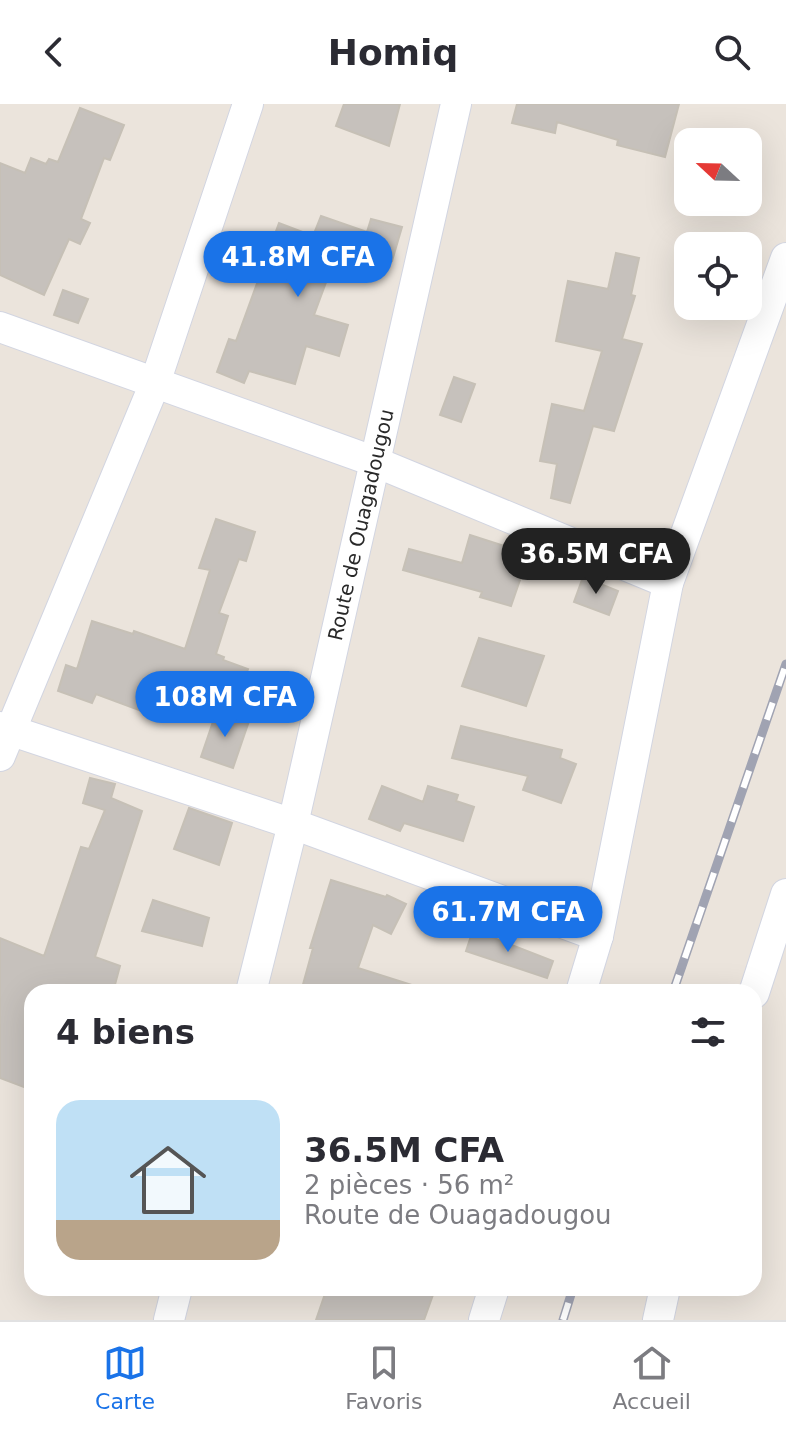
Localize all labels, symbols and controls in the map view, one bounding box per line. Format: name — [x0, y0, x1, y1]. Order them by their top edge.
icon: back — [32, 30, 76, 74]
icon: search — [710, 30, 754, 74]
text: Homiq — [328, 32, 458, 73]
north arrow — [674, 128, 762, 216]
map controls — [674, 128, 762, 320]
pin: 41.8M CFA — [206, 231, 390, 299]
button: locate — [674, 232, 762, 320]
text: 41.8M CFA — [221, 242, 375, 272]
street label: Route de Ouagadougou — [323, 407, 399, 643]
pin: 36.5M CFA — [504, 528, 688, 596]
text: 36.5M CFA — [519, 539, 673, 569]
pin: 108M CFA — [142, 671, 308, 739]
text: 108M CFA — [153, 682, 297, 712]
pin: 61.7M CFA — [416, 886, 600, 954]
text: 61.7M CFA — [431, 897, 585, 927]
icon: filters — [686, 1010, 730, 1054]
text: 4 biens — [56, 1012, 195, 1052]
text: 36.5M CFA — [304, 1130, 504, 1170]
icon: home — [120, 1132, 216, 1228]
text: 2 pièces · 56 m² — [304, 1170, 514, 1200]
text: Route de Ouagadougou — [304, 1200, 612, 1230]
tab: Carte — [95, 1341, 155, 1414]
tab: Favoris — [345, 1341, 422, 1414]
tab: Accueil — [612, 1341, 691, 1414]

